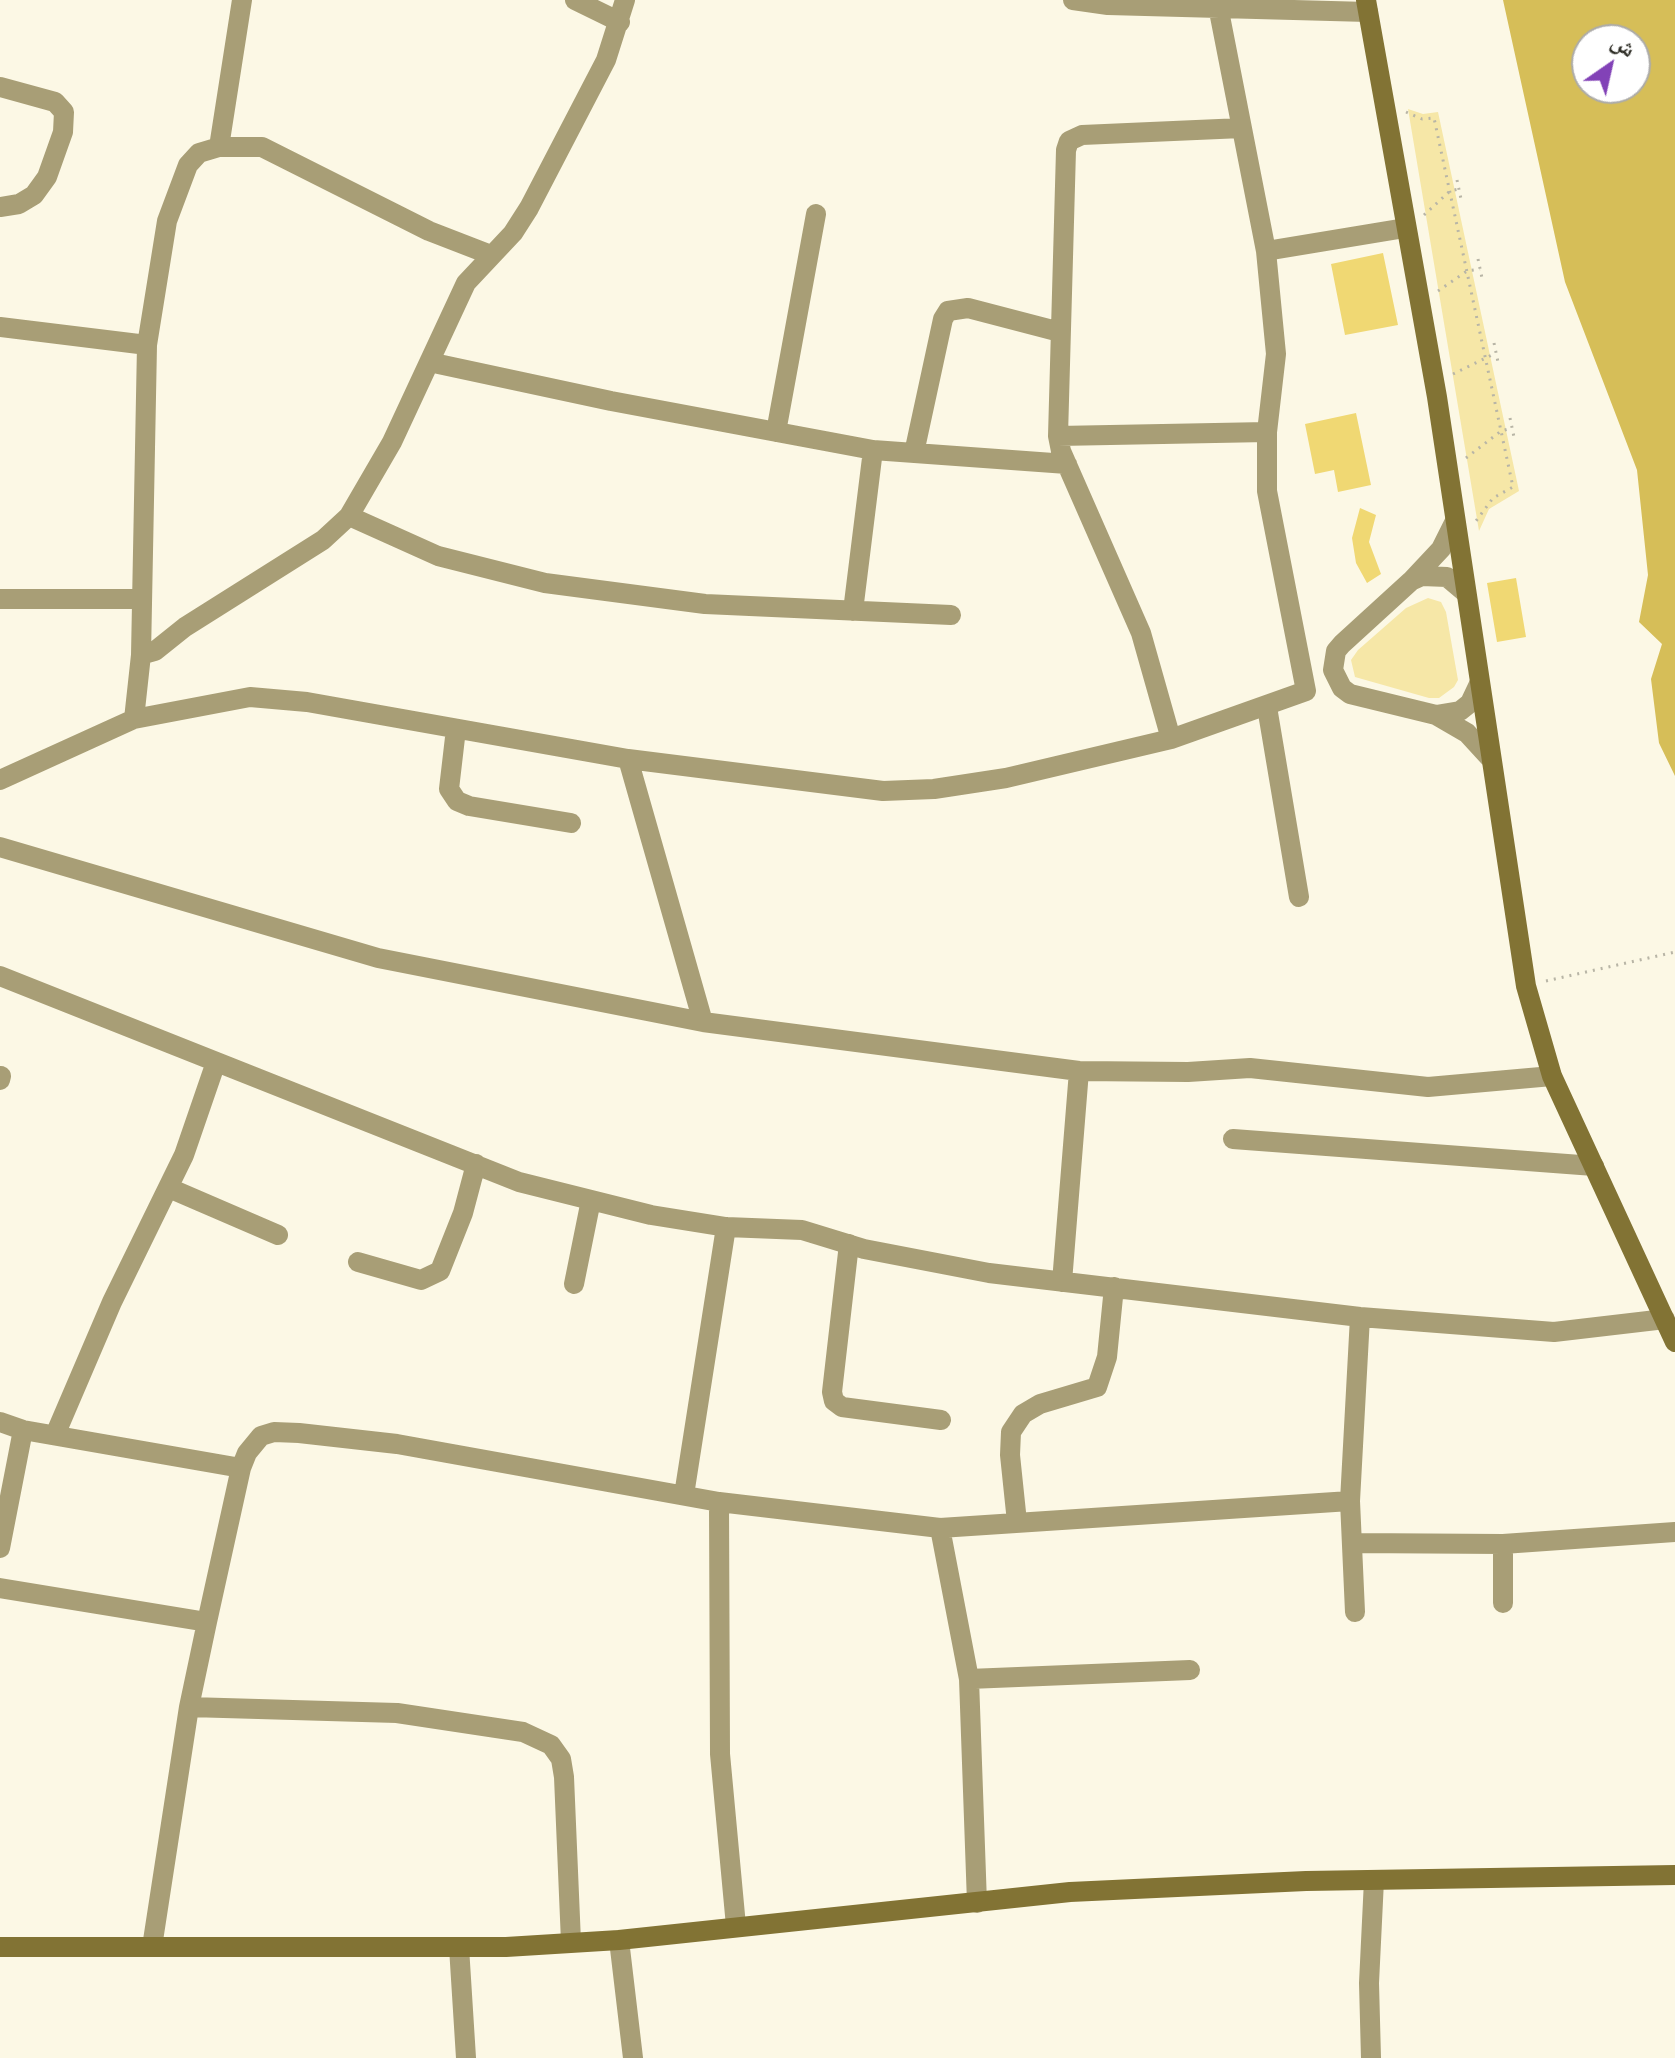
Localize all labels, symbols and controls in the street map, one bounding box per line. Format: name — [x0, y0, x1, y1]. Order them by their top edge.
north arrow — [1571, 24, 1651, 104]
text: ش — [1606, 28, 1640, 63]

